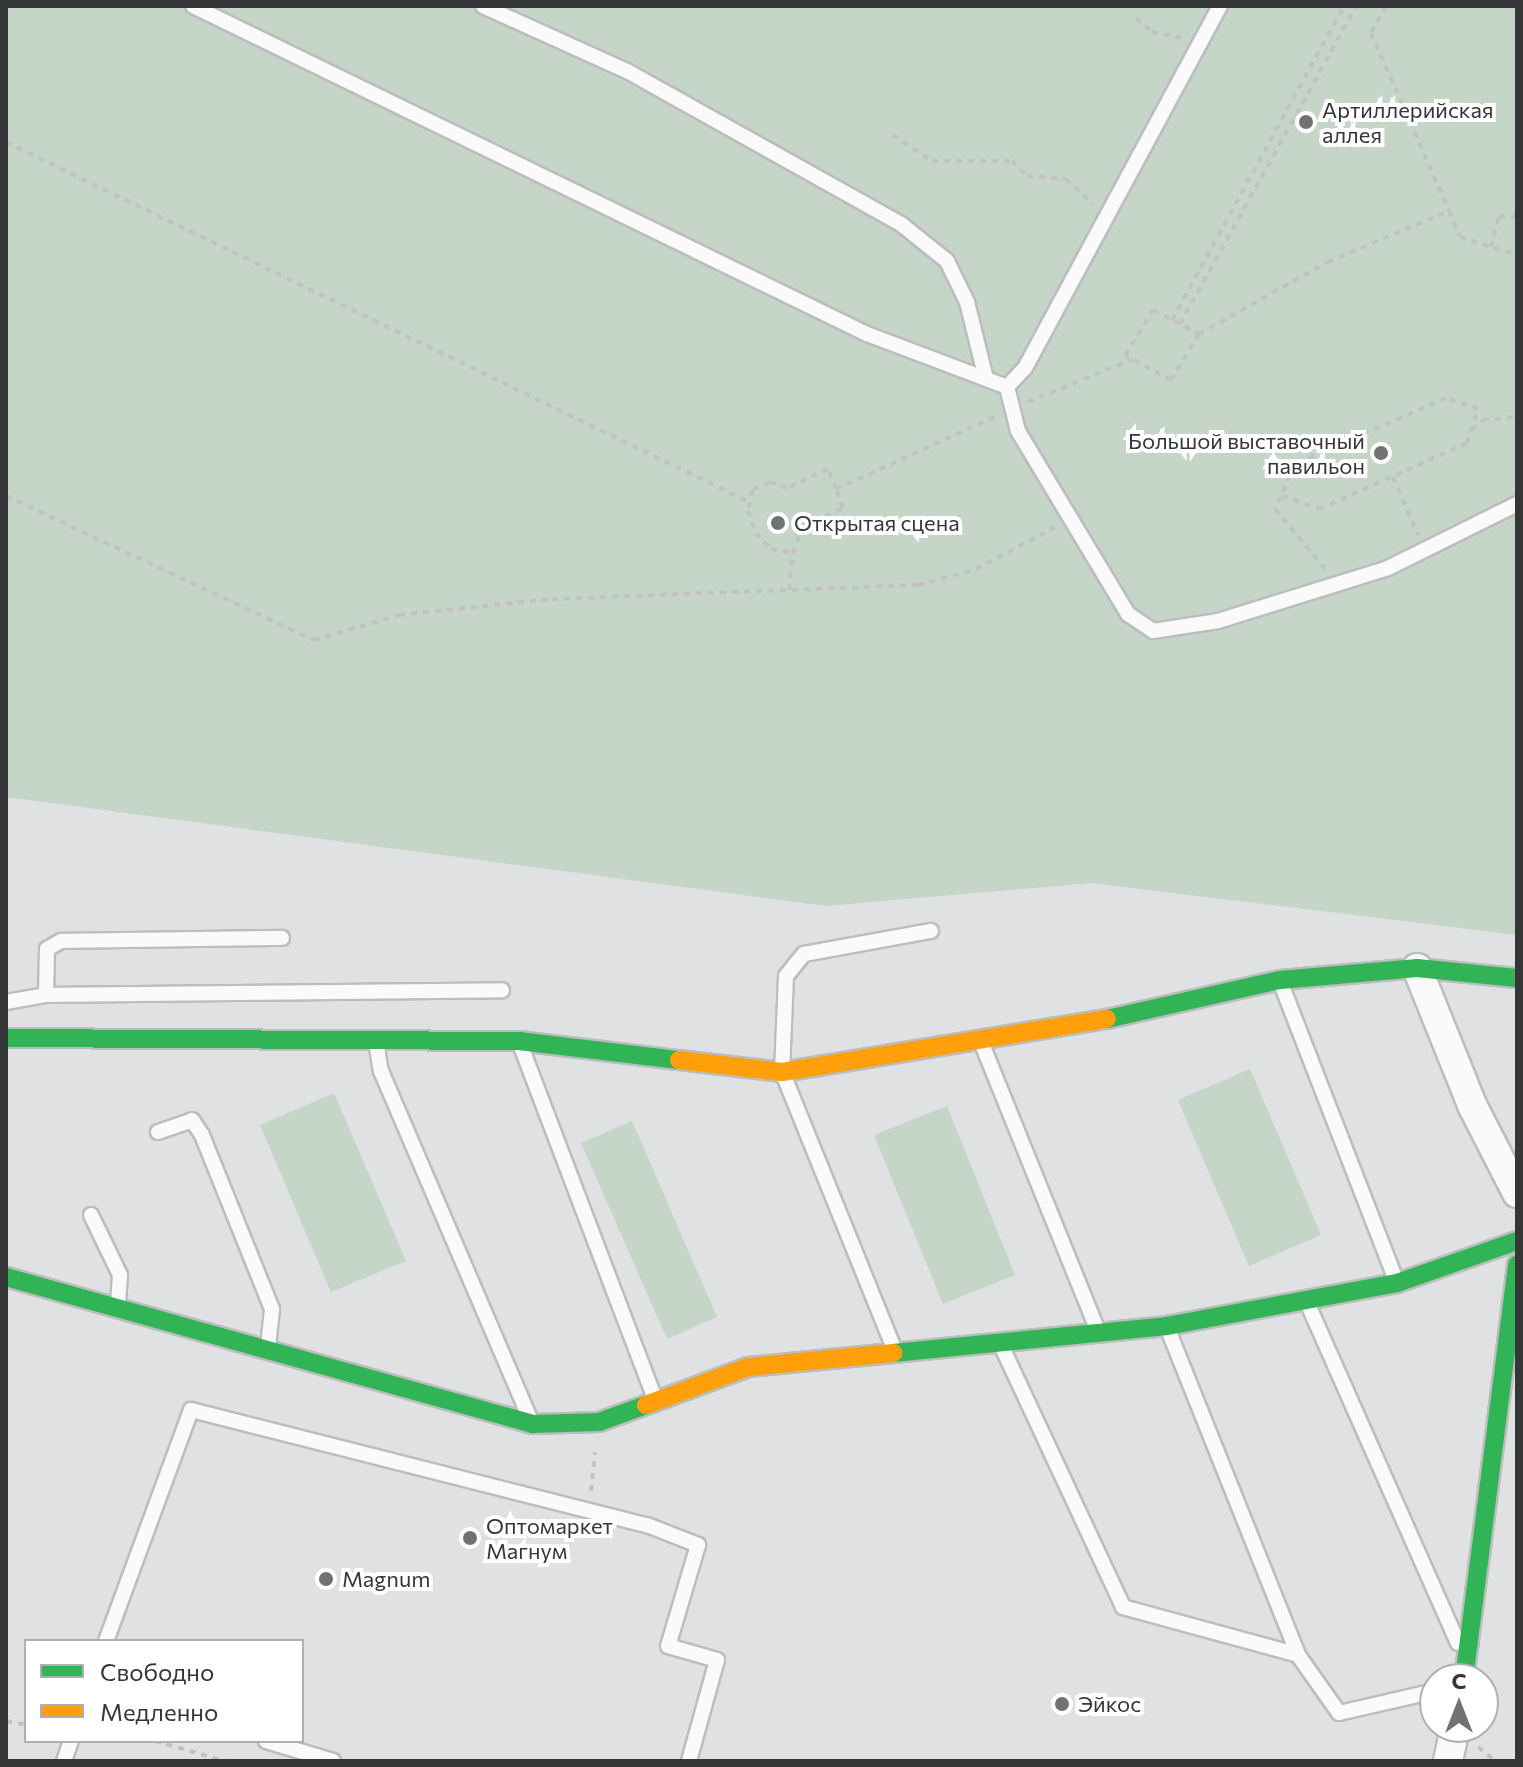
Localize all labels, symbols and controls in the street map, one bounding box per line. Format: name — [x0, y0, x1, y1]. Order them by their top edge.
place label: Артиллерийская аллея — [1322, 96, 1494, 148]
marker: Артиллерийская аллея — [1297, 113, 1315, 131]
place label: Большой выставочный павильон — [1128, 427, 1365, 478]
marker: Большой выставочный павильон — [1372, 444, 1390, 462]
place label: Открытая сцена — [794, 510, 960, 536]
marker: Открытая сцена — [769, 514, 787, 532]
place label: Оптомаркет Магнум — [486, 1512, 613, 1564]
marker: Оптомаркет Магнум — [461, 1529, 479, 1547]
place label: Magnum — [342, 1566, 430, 1592]
marker: Magnum — [317, 1570, 335, 1588]
legend — [24, 1639, 304, 1743]
text: Свободно — [100, 1657, 214, 1686]
north arrow — [1419, 1663, 1499, 1743]
text: С — [1451, 1667, 1467, 1694]
place label: Эйкос — [1078, 1691, 1141, 1717]
marker: Эйкос — [1053, 1695, 1071, 1713]
text: Медленно — [100, 1697, 218, 1726]

